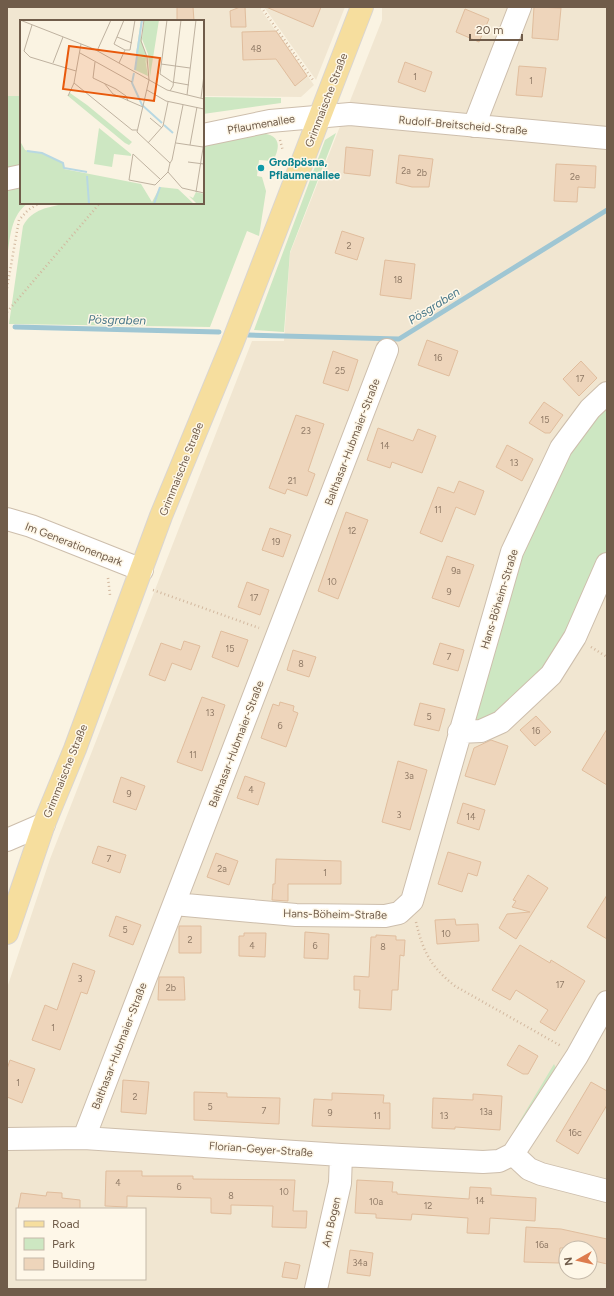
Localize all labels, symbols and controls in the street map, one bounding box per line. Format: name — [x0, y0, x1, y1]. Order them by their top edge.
scale bar — [470, 16, 522, 42]
inset map — [20, 20, 204, 204]
text: 20 m — [476, 23, 504, 37]
house number: 48 — [250, 43, 262, 54]
street label: Grimmaische Straße — [302, 51, 350, 149]
house number: 1 — [413, 71, 417, 82]
house number: 1 — [529, 75, 533, 86]
street label: Pflaumenallee — [226, 112, 296, 137]
street label: Rudolf-Breitscheid-Straße — [398, 113, 528, 138]
place label: Großpösna, Pflaumenallee — [269, 156, 340, 182]
marker: Großpösna, Pflaumenallee — [256, 163, 266, 173]
house number: 2a — [401, 165, 411, 176]
house number: 2b — [417, 167, 427, 178]
house number: 2e — [570, 171, 580, 182]
house number: 2 — [346, 240, 352, 251]
house number: 18 — [393, 274, 403, 285]
water label: Pösgraben — [406, 285, 463, 327]
water label: Pösgraben — [88, 312, 146, 328]
house number: 16 — [434, 352, 442, 363]
house number: 25 — [335, 365, 345, 376]
house number: 17 — [576, 373, 584, 384]
street label: Balthasar-Hubmaier-Straße — [322, 377, 383, 507]
house number: 15 — [541, 414, 549, 425]
street label: Grimmaische Straße — [157, 420, 206, 518]
house number: 23 — [301, 425, 311, 436]
house number: 14 — [380, 440, 390, 451]
house number: 13 — [510, 457, 518, 468]
house number: 21 — [288, 475, 296, 486]
house number: 11 — [434, 504, 442, 515]
street label: Im Generationenpark — [23, 520, 125, 569]
house number: 12 — [348, 525, 356, 536]
house number: 19 — [272, 536, 280, 547]
street label: Hans-Böheim-Straße — [478, 548, 521, 651]
house number: 9a — [451, 565, 461, 576]
house number: 10 — [327, 576, 337, 587]
house number: 9 — [446, 586, 452, 597]
house number: 17 — [250, 592, 258, 603]
house number: 15 — [226, 643, 234, 654]
house number: 7 — [447, 651, 452, 662]
house number: 8 — [298, 658, 304, 669]
street label: Balthasar-Hubmaier-Straße — [206, 679, 267, 809]
house number: 13 — [206, 707, 214, 718]
house number: 5 — [426, 711, 432, 722]
house number: 6 — [277, 720, 283, 731]
street label: Grimmaische Straße — [41, 722, 90, 820]
house number: 16 — [532, 725, 540, 736]
house number: 11 — [189, 749, 197, 760]
house number: 3a — [404, 770, 414, 781]
house number: 4 — [248, 784, 254, 795]
house number: 9 — [126, 788, 132, 799]
house number: 3 — [397, 809, 402, 820]
house number: 14 — [466, 811, 476, 822]
house number: 7 — [107, 853, 112, 864]
house number: 2a — [217, 863, 227, 874]
house number: 1 — [323, 867, 327, 878]
street label: Hans-Böheim-Straße — [283, 907, 387, 922]
house number: 5 — [122, 924, 128, 935]
house number: 10 — [441, 928, 451, 939]
house number: 2 — [187, 934, 193, 945]
house number: 4 — [249, 940, 255, 951]
house number: 6 — [312, 940, 318, 951]
house number: 8 — [380, 941, 386, 952]
house number: 3 — [78, 973, 83, 984]
house number: 17 — [556, 979, 564, 990]
street label: Balthasar-Hubmaier-Straße — [89, 981, 150, 1111]
house number: 2b — [166, 982, 176, 993]
house number: 1 — [51, 1022, 55, 1033]
house number: 1 — [16, 1077, 20, 1088]
house number: 2 — [132, 1091, 138, 1102]
house number: 5 — [207, 1101, 213, 1112]
house number: 7 — [262, 1105, 267, 1116]
house number: 13a — [479, 1106, 493, 1117]
house number: 9 — [327, 1107, 333, 1118]
house number: 11 — [373, 1110, 381, 1121]
house number: 13 — [440, 1110, 448, 1121]
house number: 16c — [568, 1127, 582, 1138]
street label: Florian-Geyer-Straße — [209, 1139, 313, 1160]
house number: 4 — [115, 1177, 121, 1188]
house number: 6 — [176, 1181, 182, 1192]
house number: 10 — [279, 1186, 289, 1197]
house number: 8 — [228, 1190, 234, 1201]
house number: 14 — [475, 1195, 485, 1206]
street label: Am Bogen — [319, 1196, 344, 1249]
house number: 10a — [369, 1196, 383, 1207]
house number: 12 — [424, 1200, 432, 1211]
legend — [16, 1208, 146, 1280]
text: Road — [52, 1217, 80, 1231]
text: Park — [52, 1237, 75, 1251]
house number: 16a — [535, 1239, 549, 1250]
north arrow — [558, 1240, 598, 1280]
text: N — [562, 1256, 576, 1266]
text: Building — [52, 1257, 95, 1271]
house number: 34a — [352, 1257, 368, 1268]

